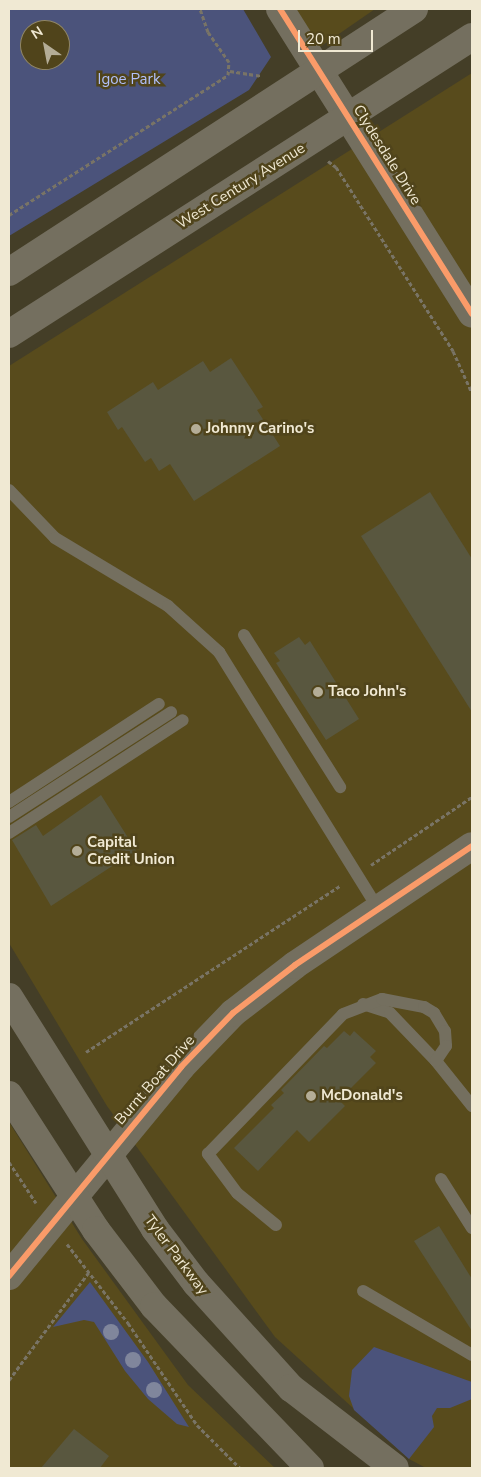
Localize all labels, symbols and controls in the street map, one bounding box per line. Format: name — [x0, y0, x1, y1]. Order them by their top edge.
north arrow — [20, 20, 70, 70]
scale bar — [301, 20, 376, 52]
text: N — [28, 22, 47, 44]
text: 20 m — [306, 29, 341, 49]
park label: Igoe Park — [98, 71, 160, 89]
street label: Clydesdale Drive — [349, 102, 425, 208]
street label: West Century Avenue — [173, 139, 309, 233]
place label: Johnny Carino's — [206, 420, 314, 438]
marker: Johnny Carino's — [190, 423, 202, 435]
place label: Taco John's — [328, 683, 406, 701]
marker: Taco John's — [312, 686, 324, 698]
place label: Capital Credit Union — [87, 833, 175, 868]
marker: Capital Credit Union — [71, 845, 83, 857]
street label: Burnt Boat Drive — [111, 1032, 199, 1128]
place label: McDonald's — [321, 1087, 403, 1105]
marker: McDonald's — [305, 1090, 317, 1102]
street label: Tyler Parkway — [140, 1212, 212, 1298]

